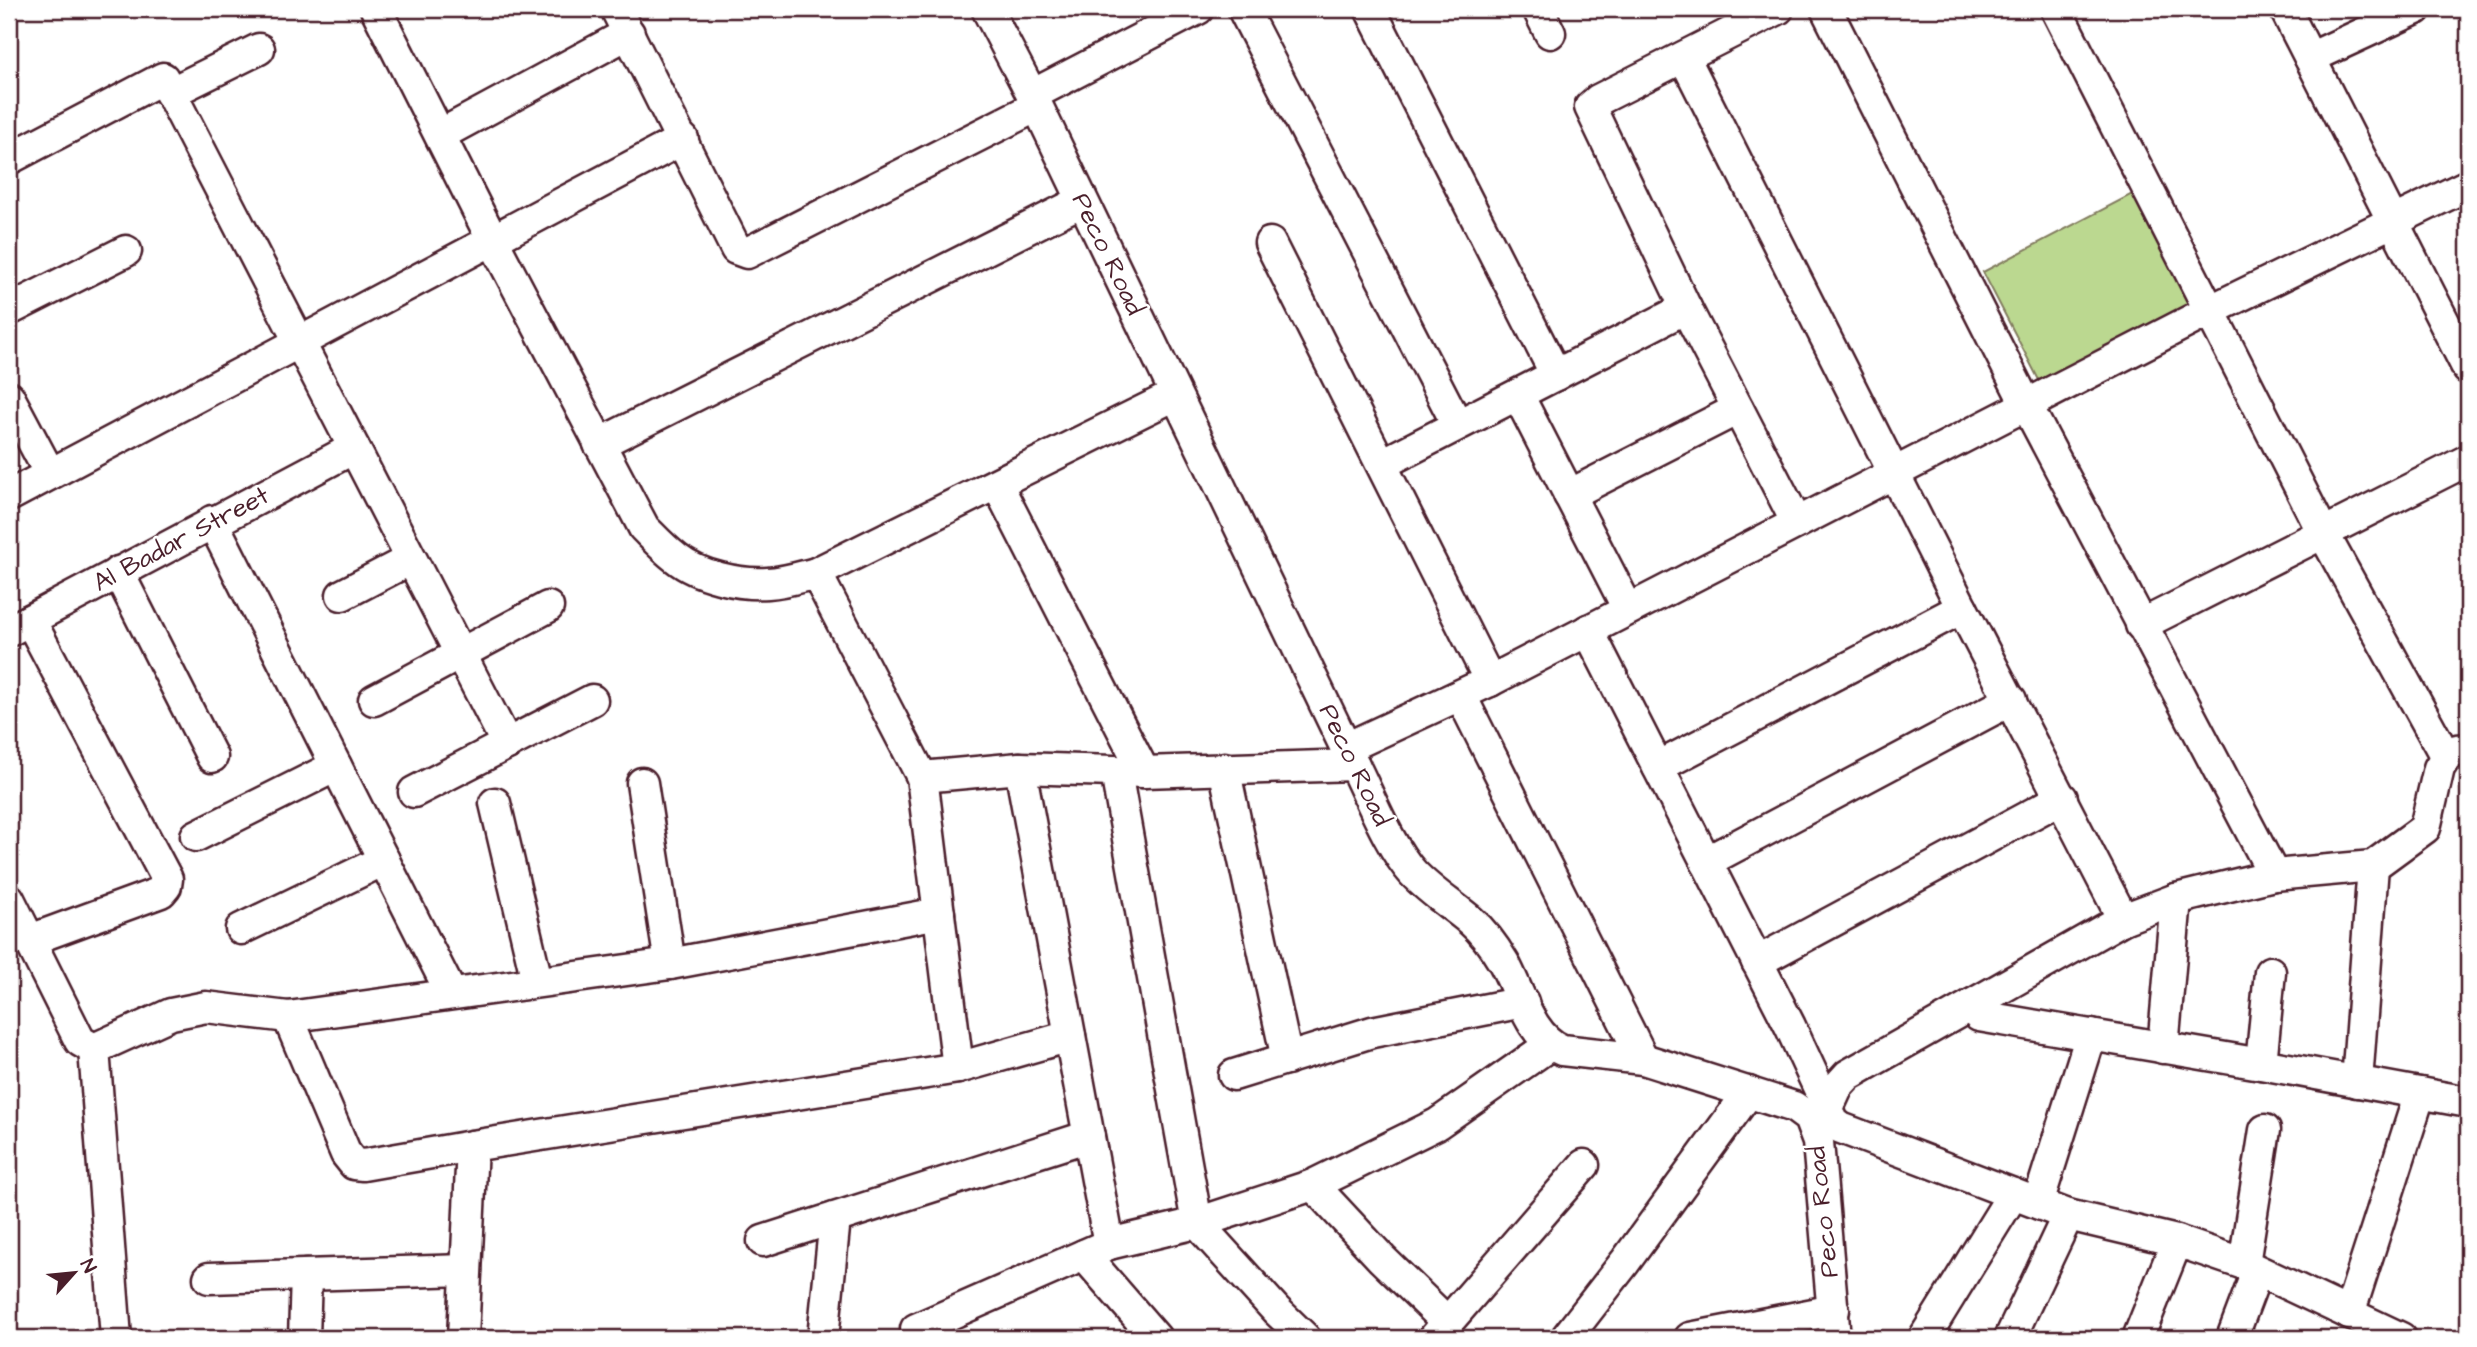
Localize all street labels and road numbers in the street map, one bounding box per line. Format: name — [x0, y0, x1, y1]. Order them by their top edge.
street label: Peco Road — [1063, 187, 1153, 321]
street label: Al Badar Street — [87, 477, 276, 601]
street label: Peco Road — [1310, 698, 1400, 832]
street label: Peco Road — [1798, 1145, 1848, 1279]

